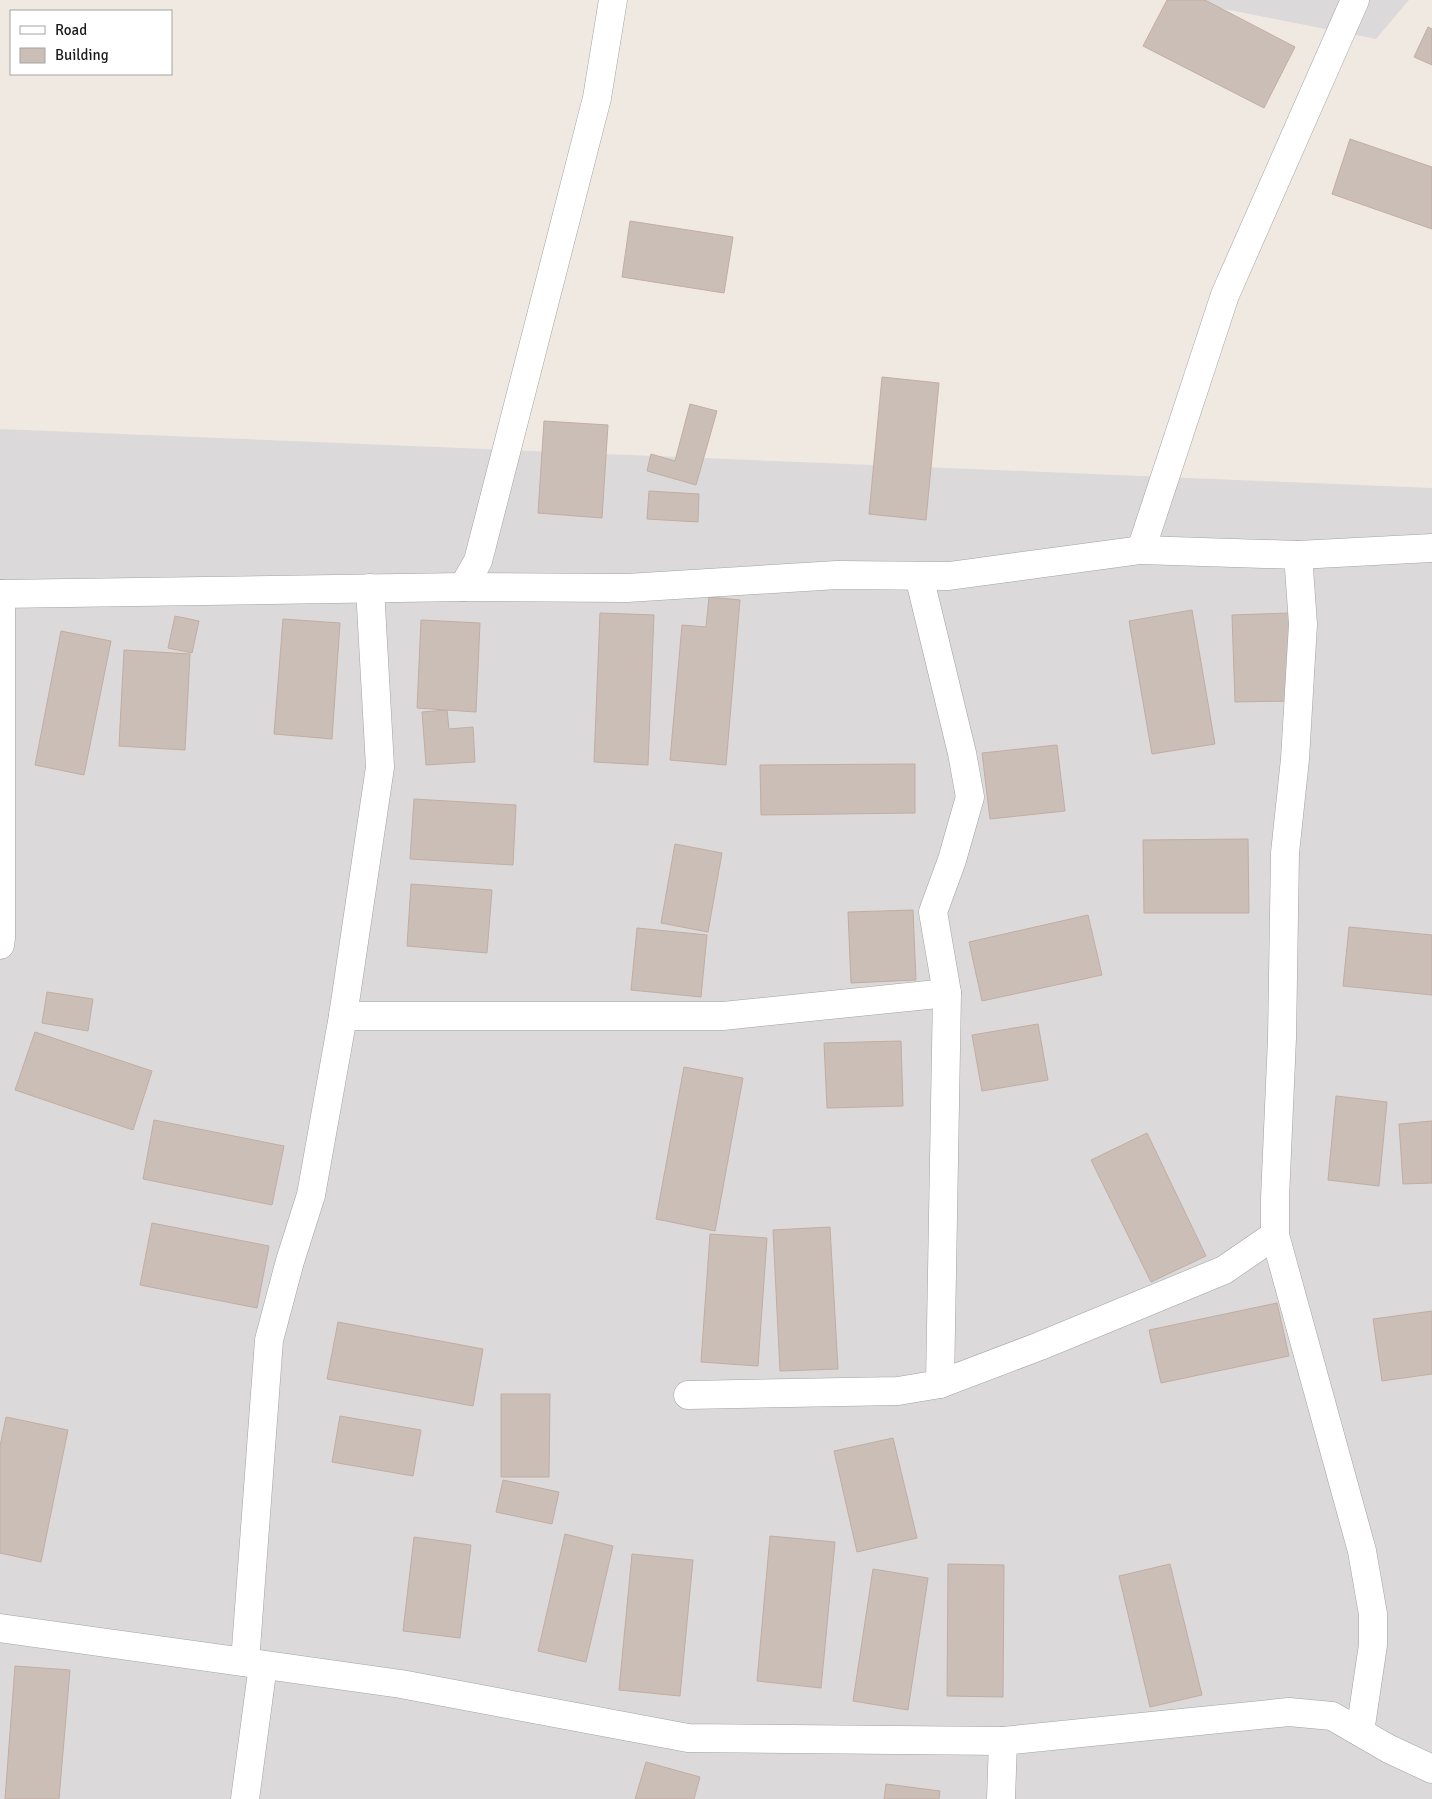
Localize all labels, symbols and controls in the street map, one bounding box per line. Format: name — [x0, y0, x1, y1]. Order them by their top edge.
legend — [10, 10, 172, 75]
text: Road — [55, 21, 87, 39]
text: Building — [55, 46, 109, 64]

